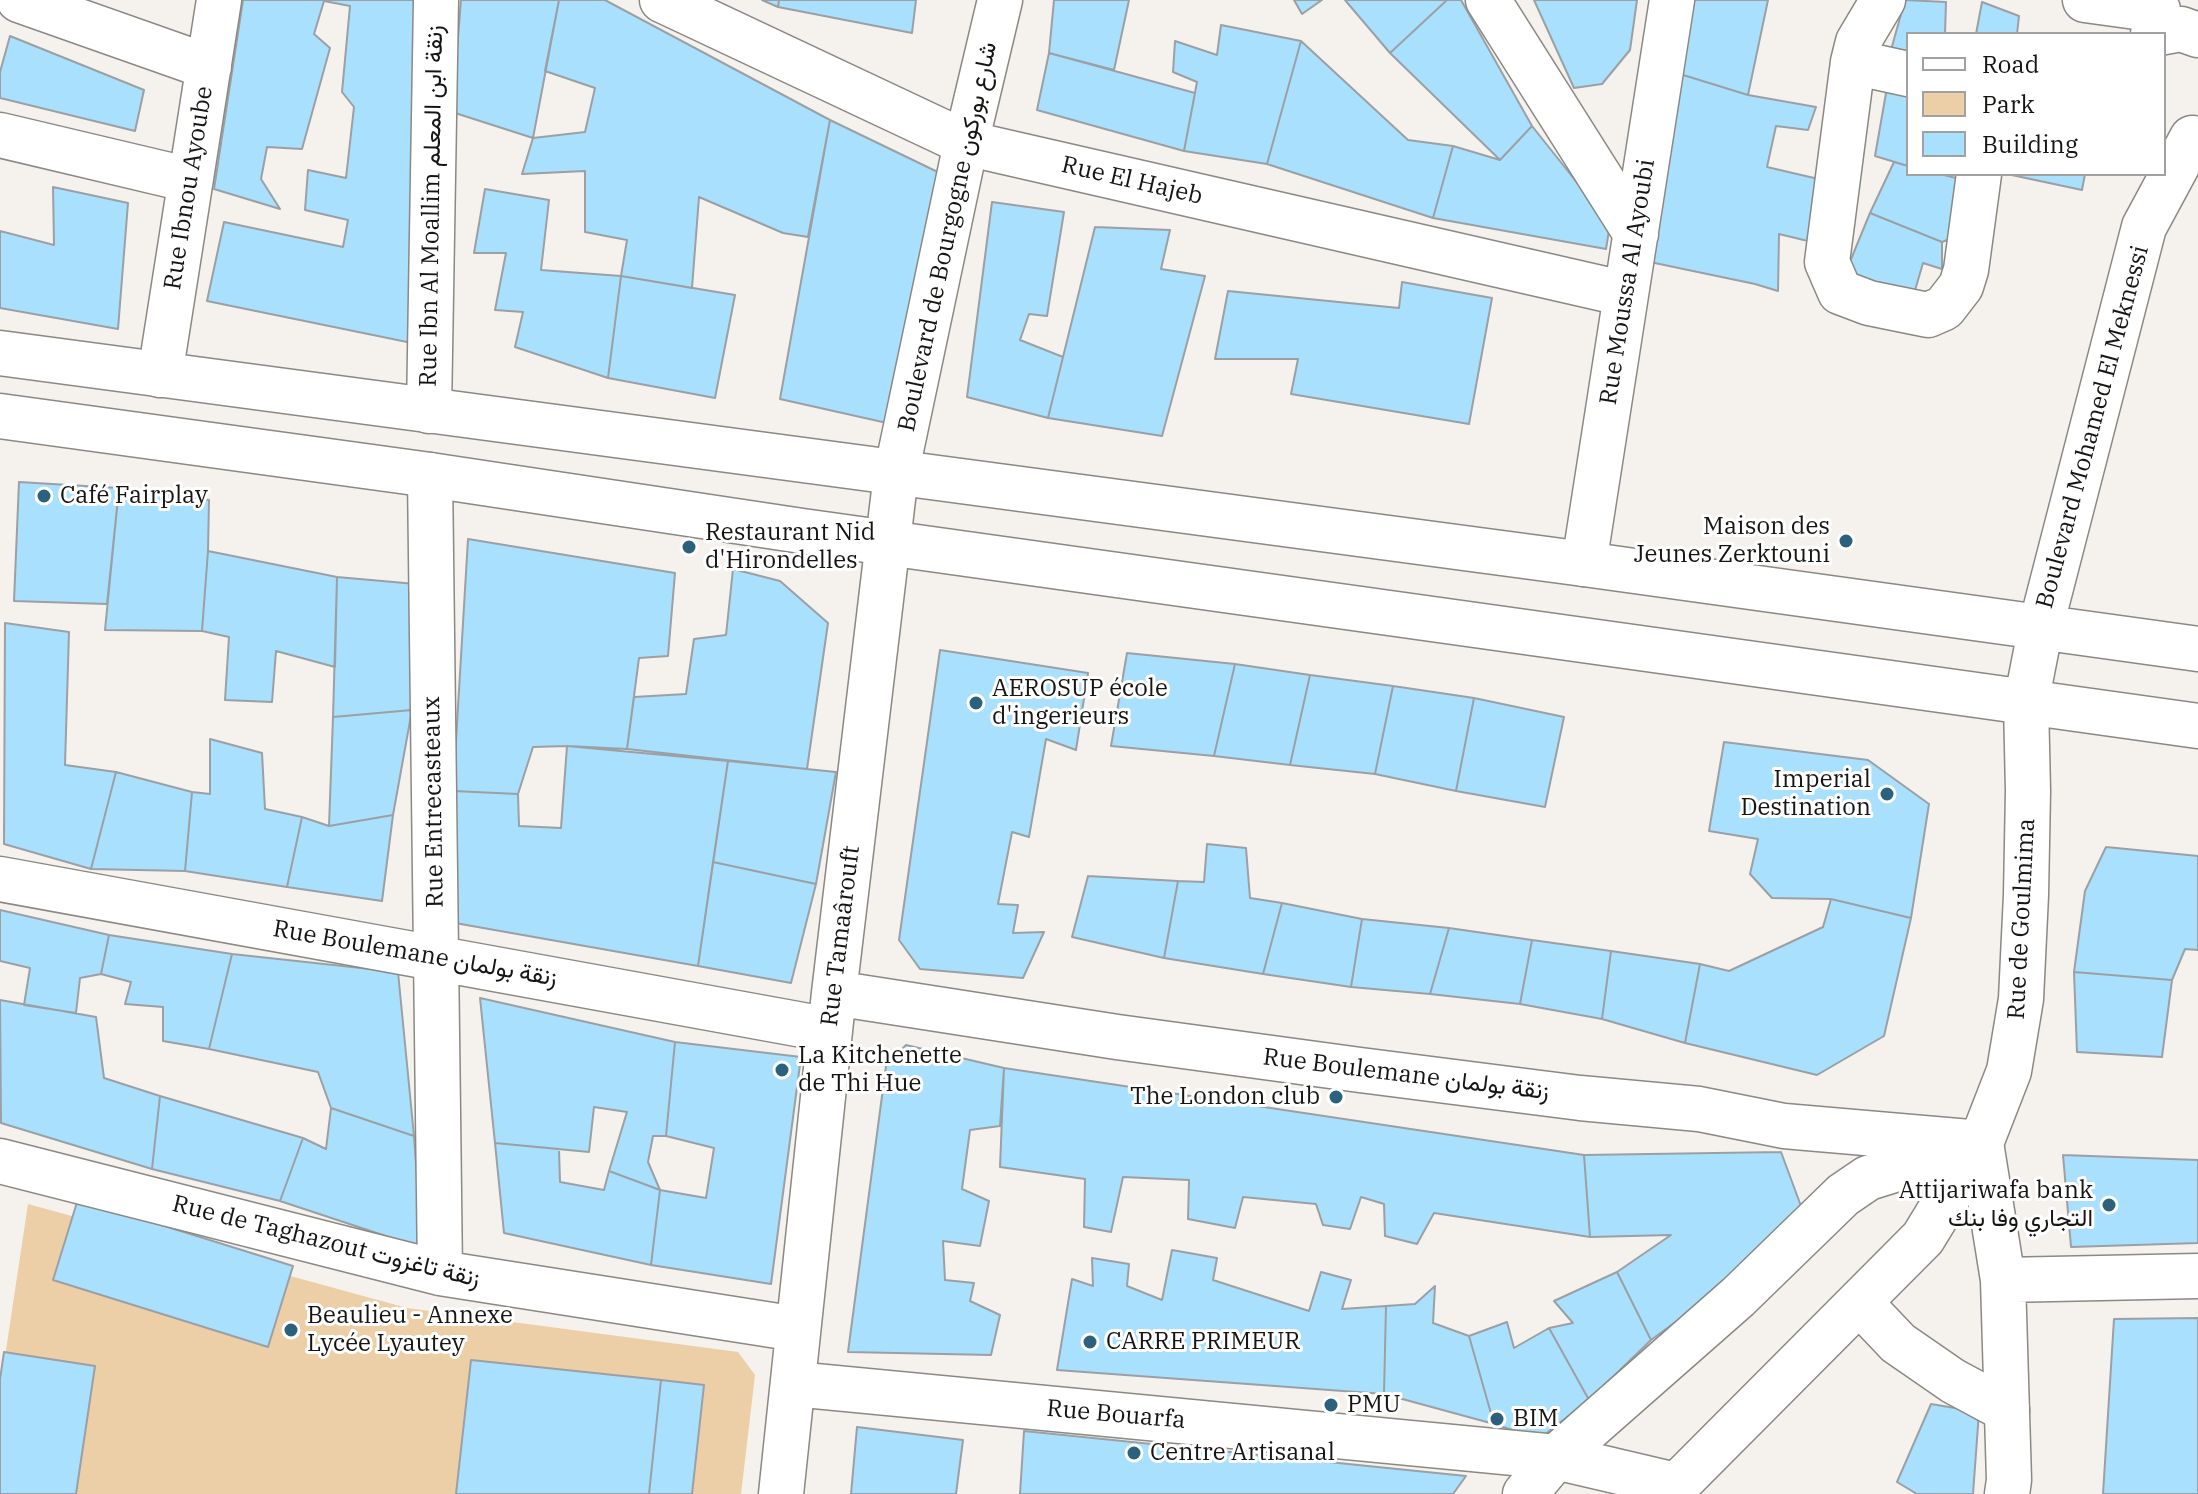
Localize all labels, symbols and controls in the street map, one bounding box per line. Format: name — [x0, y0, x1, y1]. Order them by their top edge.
street label: Rue Ibn Al Moallim زنقة ابن المعلم — [414, 25, 450, 387]
legend — [1906, 32, 2166, 176]
street label: Boulevard de Bourgogne شارع بوركون — [893, 40, 1003, 434]
text: Road — [1982, 48, 2039, 80]
street label: Rue Ibnou Ayoube — [159, 84, 219, 292]
text: Park — [1982, 88, 2034, 120]
text: Building — [1982, 128, 2078, 160]
street label: Rue El Hajeb — [1059, 151, 1205, 211]
street label: Rue Moussa Al Ayoubi — [1594, 157, 1662, 407]
street label: Boulevard Mohamed El Meknessi — [2031, 242, 2155, 612]
place label: Café Fairplay — [60, 482, 208, 510]
marker: Café Fairplay — [35, 487, 53, 505]
place label: Maison des Jeunes Zerktouni — [1634, 513, 1830, 569]
place label: Restaurant Nid d'Hirondelles — [705, 519, 875, 575]
marker: Maison des Jeunes Zerktouni — [1837, 532, 1855, 550]
marker: Restaurant Nid d'Hirondelles — [680, 538, 698, 556]
place label: AEROSUP école d'ingerieurs — [992, 675, 1168, 731]
marker: AEROSUP école d'ingerieurs — [967, 694, 985, 712]
street label: Rue Entrecasteaux — [418, 696, 450, 908]
place label: Imperial Destination — [1741, 766, 1871, 822]
marker: Imperial Destination — [1878, 785, 1896, 803]
street label: Rue de Goulmima — [2002, 818, 2042, 1020]
street label: Rue Tamaârouft — [816, 844, 866, 1028]
street label: Rue Boulemane زنقة بولمان — [271, 915, 559, 993]
place label: La Kitchenette de Thi Hue — [798, 1042, 962, 1098]
street label: Rue Boulemane زنقة بولمان — [1261, 1043, 1551, 1107]
marker: La Kitchenette de Thi Hue — [773, 1061, 791, 1079]
place label: The London club — [1130, 1083, 1320, 1111]
marker: The London club — [1327, 1088, 1345, 1106]
place label: Attijariwafa bank التجاري وفا بنك — [1899, 1177, 2093, 1233]
street label: Rue de Taghazout زنقة تاغزوت — [169, 1190, 483, 1294]
marker: Attijariwafa bank التجاري وفا بنك — [2100, 1196, 2118, 1214]
place label: Beaulieu - Annexe Lycée Lyautey — [307, 1302, 513, 1358]
marker: Beaulieu - Annexe Lycée Lyautey — [282, 1321, 300, 1339]
place label: CARRE PRIMEUR — [1106, 1328, 1300, 1356]
marker: CARRE PRIMEUR — [1081, 1333, 1099, 1351]
place label: PMU — [1347, 1391, 1401, 1419]
street label: Rue Bouarfa — [1045, 1395, 1187, 1435]
marker: PMU — [1322, 1396, 1340, 1414]
place label: BIM — [1513, 1405, 1558, 1433]
marker: BIM — [1488, 1410, 1506, 1428]
place label: Centre Artisanal — [1150, 1439, 1335, 1467]
marker: Centre Artisanal — [1125, 1444, 1143, 1462]

